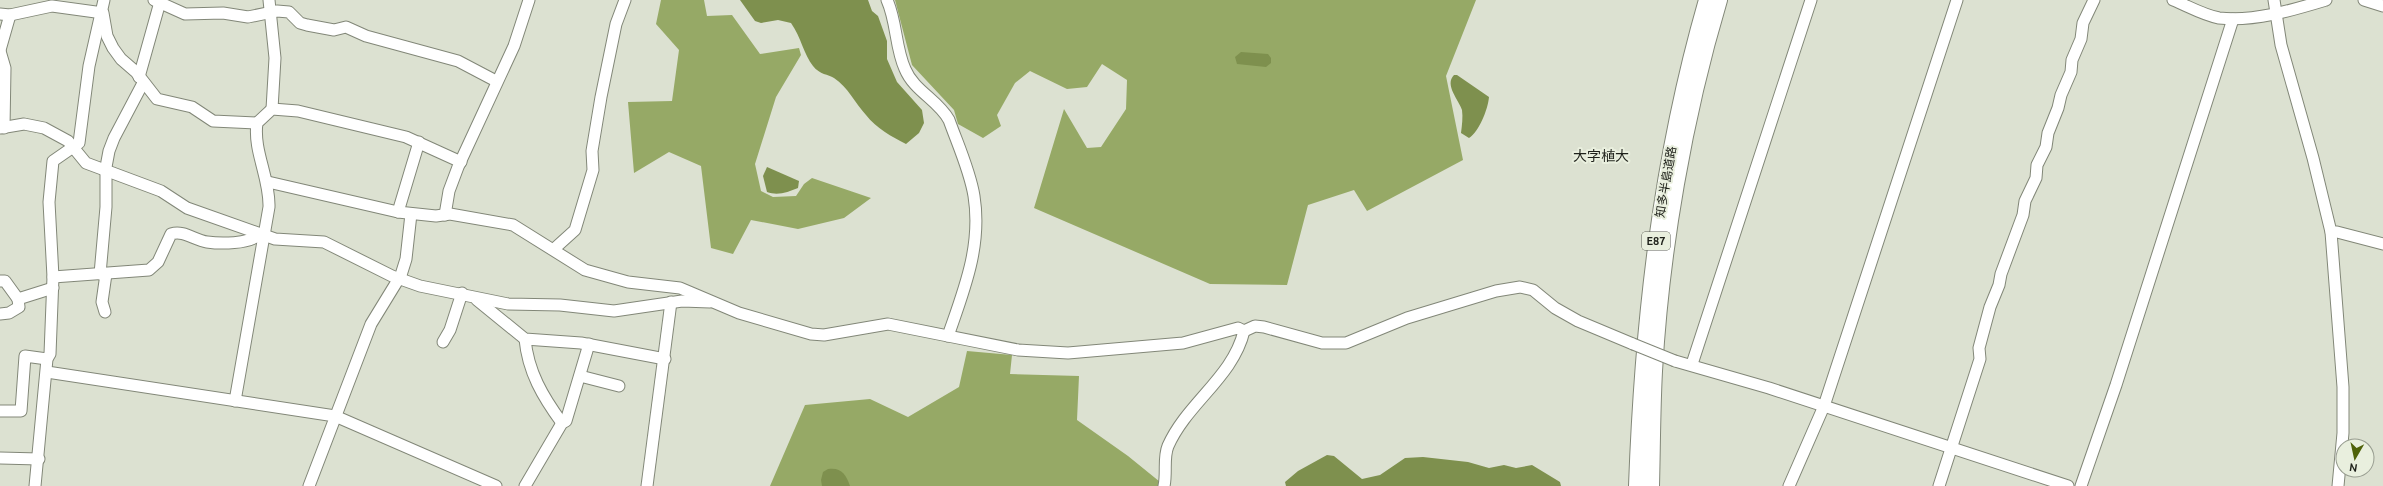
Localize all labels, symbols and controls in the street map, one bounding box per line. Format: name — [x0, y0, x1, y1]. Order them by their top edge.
street label: 知多半島道路 — [1653, 145, 1678, 219]
district label: 大字植大 — [1573, 148, 1629, 164]
road number: E87 — [1642, 232, 1670, 250]
north arrow — [2335, 438, 2375, 478]
text: N — [2348, 461, 2358, 474]

